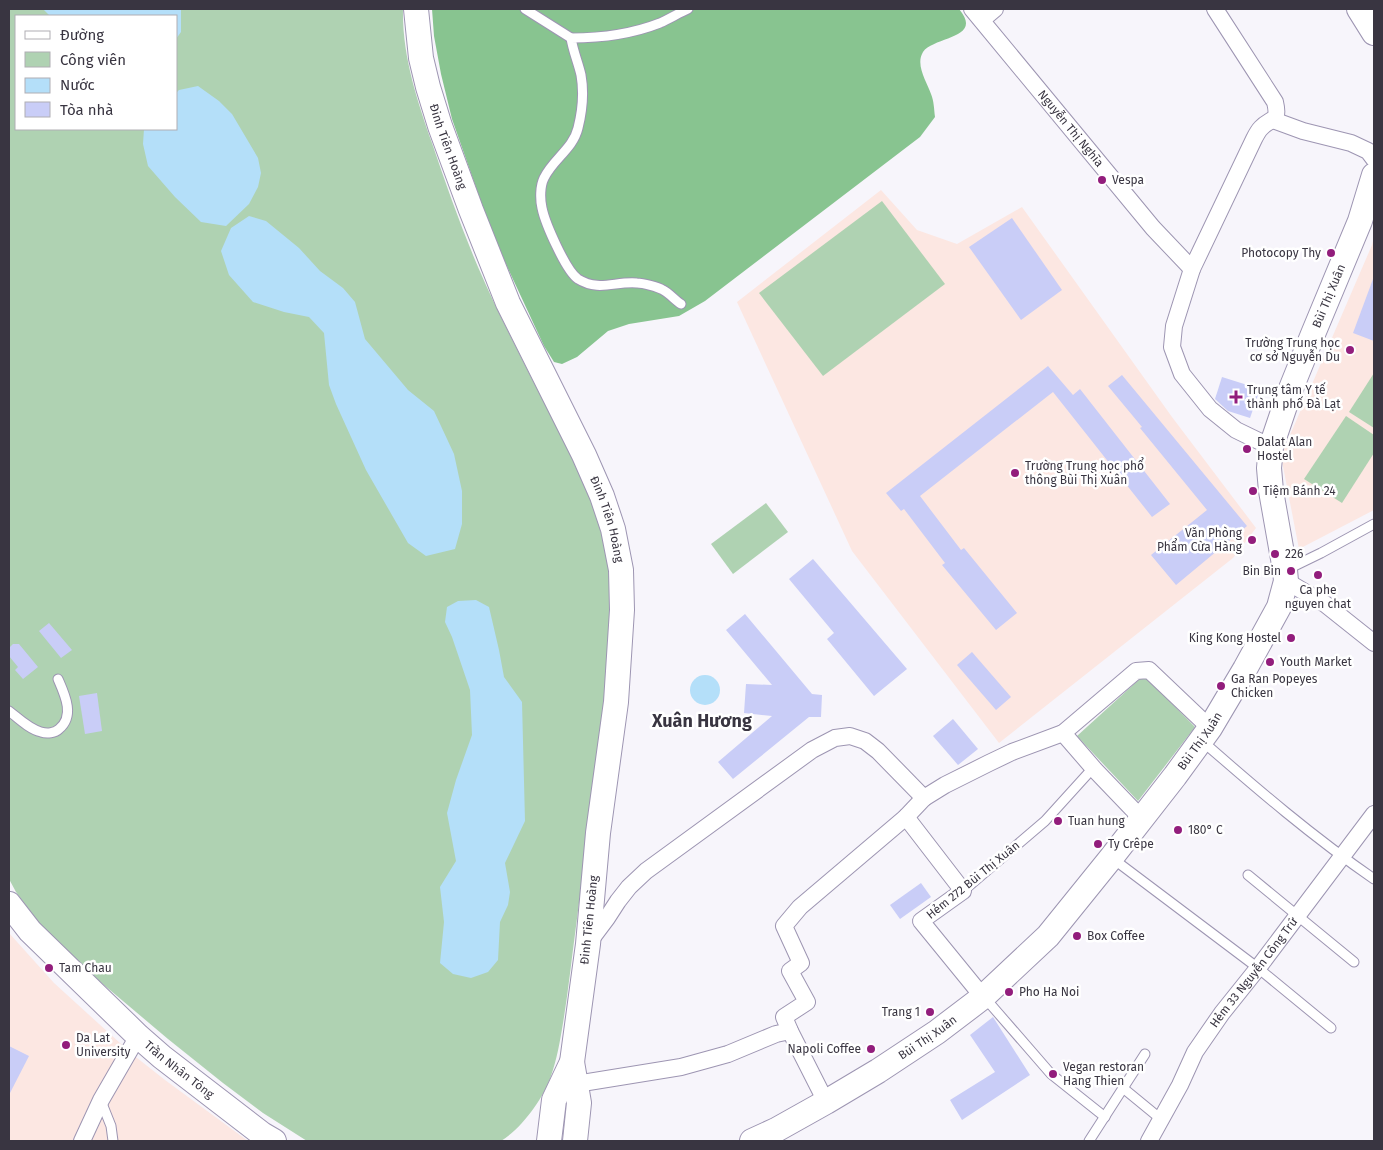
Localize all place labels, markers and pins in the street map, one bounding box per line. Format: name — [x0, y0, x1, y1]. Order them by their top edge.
place label: Vespa — [1112, 173, 1144, 187]
marker: Vespa — [1096, 174, 1108, 186]
place label: Photocopy Thy — [1241, 246, 1321, 260]
marker: Photocopy Thy — [1325, 247, 1337, 259]
place label: Trường Trung học cơ sở Nguyễn Du — [1245, 336, 1340, 364]
marker: Trường Trung học cơ sở Nguyễn Du — [1344, 344, 1356, 356]
place label: Trung tâm Y tế thành phố Đà Lạt — [1247, 382, 1341, 411]
marker: Trung tâm Y tế thành phố Đà Lạt — [1229, 390, 1243, 404]
place label: Dalat Alan Hostel — [1257, 435, 1312, 463]
marker: Dalat Alan Hostel — [1241, 443, 1253, 455]
place label: Trường Trung học phổ thông Bùi Thị Xuân — [1025, 457, 1144, 487]
marker: Trường Trung học phổ thông Bùi Thị Xuân — [1009, 467, 1021, 479]
place label: Tiệm Bánh 24 — [1263, 484, 1336, 498]
marker: Tiệm Bánh 24 — [1247, 485, 1259, 497]
place label: Văn Phòng Phẩm Cừa Hàng — [1157, 526, 1243, 554]
marker: Văn Phòng Phẩm Cừa Hàng — [1246, 534, 1258, 546]
place label: 226 — [1285, 547, 1303, 561]
marker: 226 — [1269, 548, 1281, 560]
place label: Bin Bin — [1242, 564, 1281, 578]
marker: Bin Bin — [1285, 565, 1297, 577]
marker: Ca phe nguyen chat — [1312, 569, 1324, 581]
place label: Ca phe nguyen chat — [1285, 583, 1352, 611]
place label: King Kong Hostel — [1189, 631, 1281, 645]
marker: King Kong Hostel — [1285, 632, 1297, 644]
place label: Youth Market — [1280, 655, 1353, 669]
marker: Youth Market — [1264, 656, 1276, 668]
place label: Ga Ran Popeyes Chicken — [1231, 672, 1318, 700]
marker: Ga Ran Popeyes Chicken — [1215, 680, 1227, 692]
place label: Tuan hung — [1068, 814, 1125, 828]
marker: Tuan hung — [1052, 815, 1064, 827]
place label: 180° C — [1188, 823, 1223, 837]
marker: 180° C — [1172, 824, 1184, 836]
place label: Ty Crêpe — [1108, 837, 1154, 851]
marker: Ty Crêpe — [1092, 838, 1104, 850]
place label: Box Coffee — [1087, 929, 1145, 943]
marker: Box Coffee — [1071, 930, 1083, 942]
place label: Tam Chau — [59, 961, 112, 975]
marker: Tam Chau — [43, 962, 55, 974]
place label: Pho Ha Noi — [1019, 985, 1079, 999]
marker: Pho Ha Noi — [1003, 986, 1015, 998]
place label: Trang 1 — [882, 1005, 920, 1019]
marker: Trang 1 — [924, 1006, 936, 1018]
place label: Da Lat University — [76, 1031, 130, 1059]
marker: Da Lat University — [60, 1039, 72, 1051]
place label: Napoli Coffee — [788, 1042, 861, 1056]
marker: Napoli Coffee — [865, 1043, 877, 1055]
place label: Vegan restoran Hang Thien — [1063, 1060, 1144, 1088]
marker: Vegan restoran Hang Thien — [1047, 1068, 1059, 1080]

